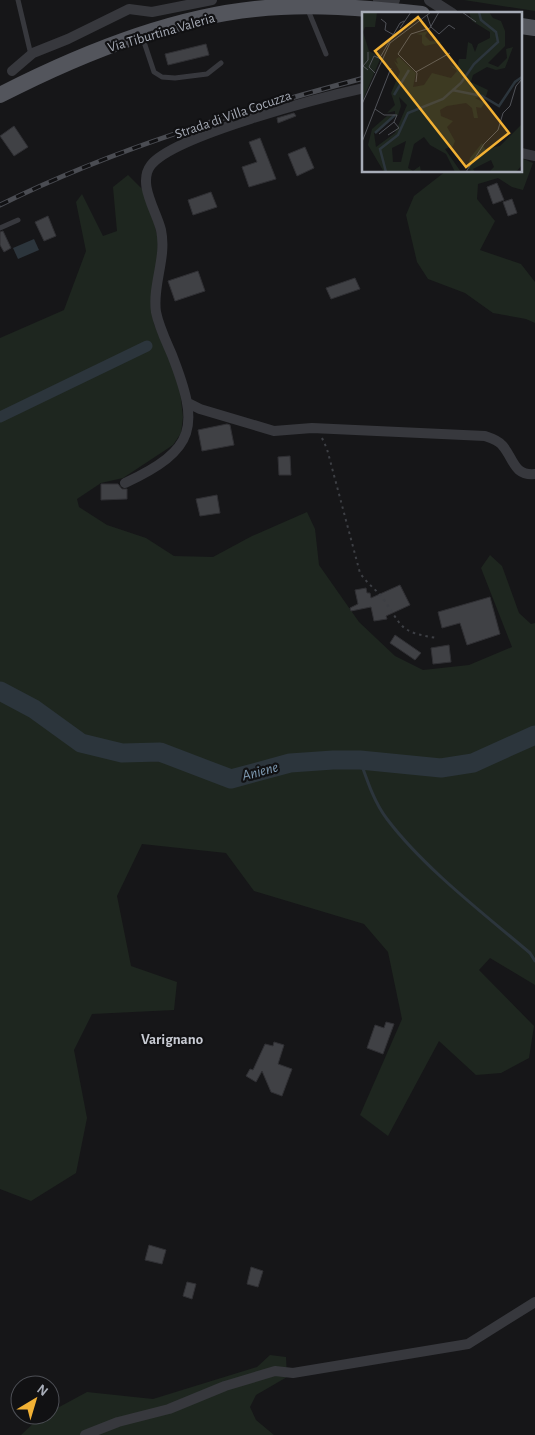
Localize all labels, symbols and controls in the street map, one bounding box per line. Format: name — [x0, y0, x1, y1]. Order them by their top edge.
street label: Via Tiburtina Valeria — [106, 11, 217, 55]
inset map — [362, 12, 522, 172]
street label: Strada di Villa Cocuzza — [173, 88, 294, 141]
water label: Aniene — [239, 759, 280, 784]
district label: Varignano — [141, 1032, 203, 1047]
north arrow — [10, 1375, 60, 1425]
text: N — [34, 1382, 51, 1399]

